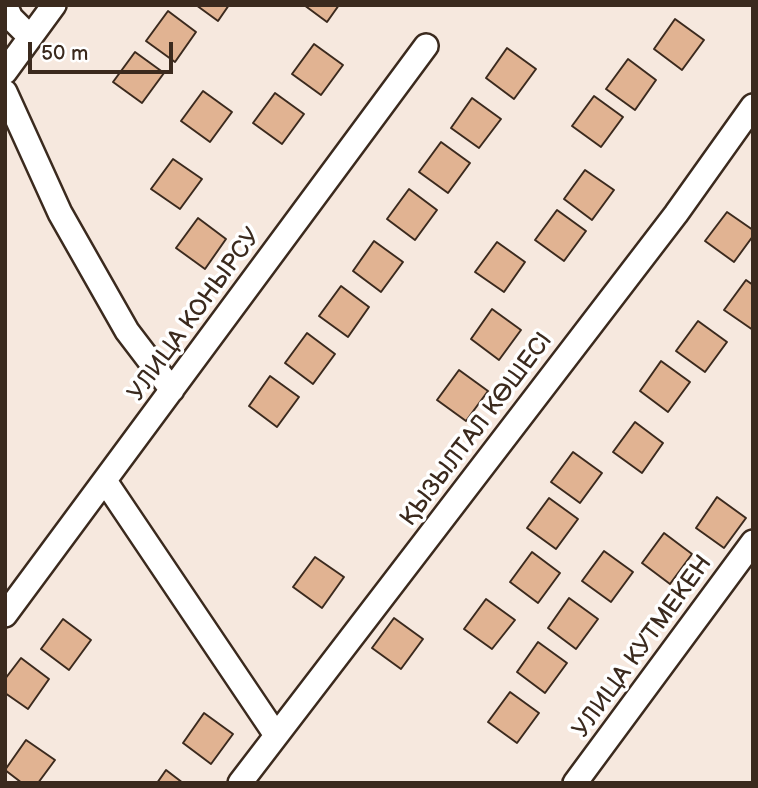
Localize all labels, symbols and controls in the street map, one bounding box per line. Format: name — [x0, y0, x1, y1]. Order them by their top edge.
scale bar — [32, 28, 177, 72]
text: 50 m — [41, 41, 88, 66]
street label: УЛИЦА КОНЫРСУ — [123, 223, 267, 407]
street label: ҚЫЗЫЛТАЛ КӨШЕСІ — [395, 328, 559, 532]
street label: УЛИЦА КУТМЕКЕН — [567, 550, 719, 744]

